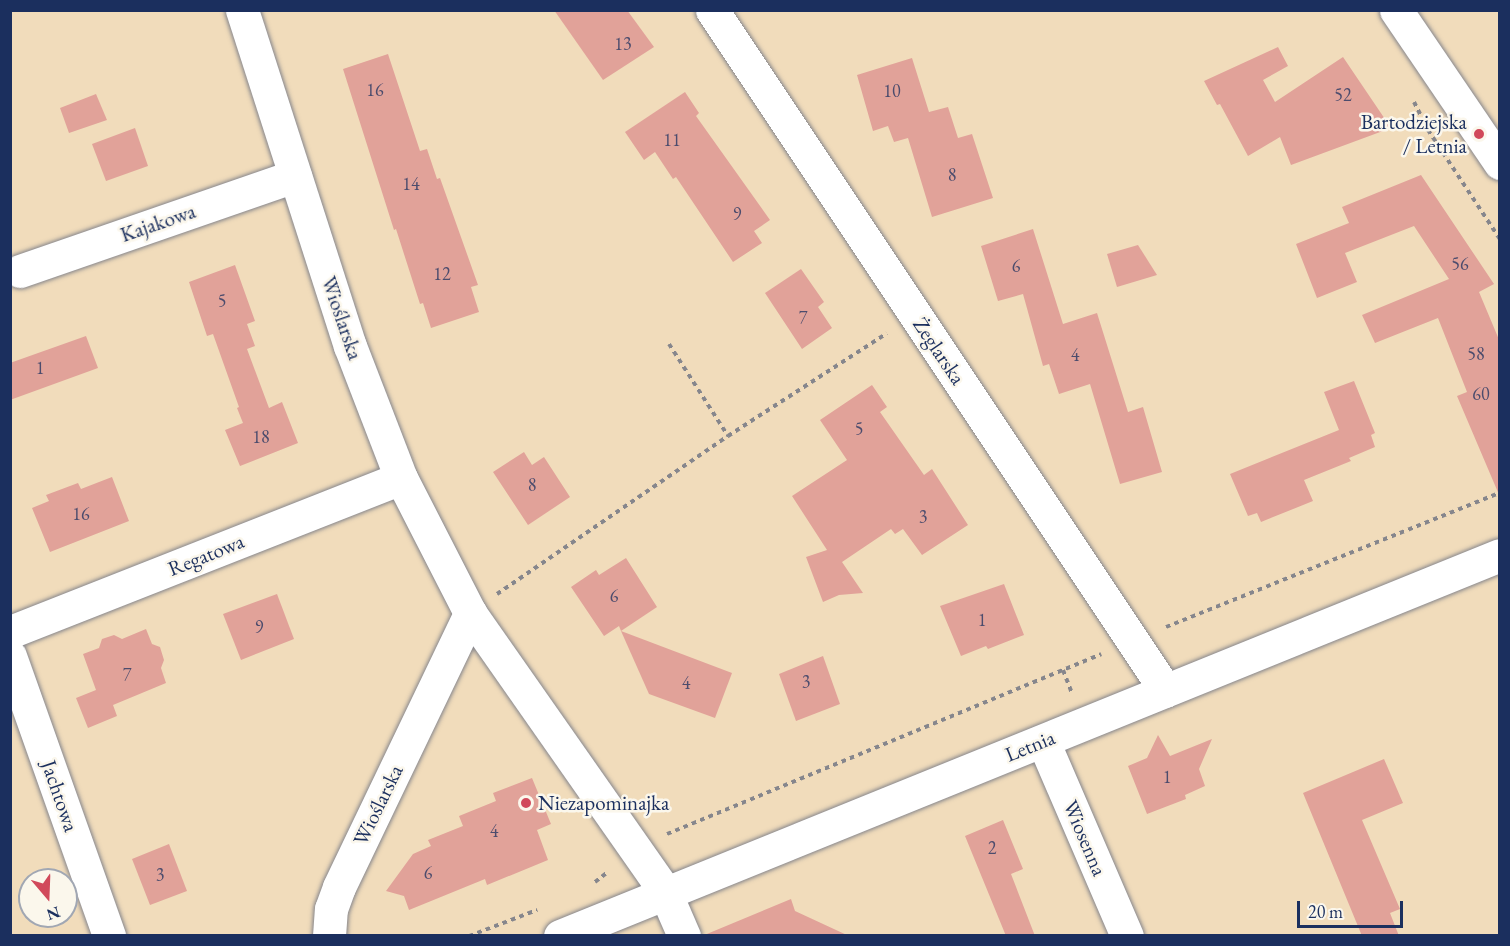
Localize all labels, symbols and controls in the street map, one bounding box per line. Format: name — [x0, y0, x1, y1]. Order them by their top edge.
house number: 13 — [614, 33, 632, 55]
house number: 16 — [366, 79, 384, 101]
house number: 10 — [883, 80, 901, 102]
house number: 52 — [1334, 84, 1352, 106]
place label: Bartodziejska / Letnia — [1361, 109, 1467, 159]
marker: Bartodziejska / Letnia — [1472, 127, 1486, 141]
house number: 11 — [663, 129, 681, 151]
house number: 8 — [948, 164, 956, 186]
house number: 14 — [402, 173, 420, 195]
street label: Kajakowa — [117, 198, 199, 248]
house number: 9 — [733, 203, 741, 225]
house number: 56 — [1451, 253, 1469, 275]
house number: 6 — [1012, 255, 1020, 277]
house number: 12 — [433, 263, 451, 285]
street label: Wioślarska — [316, 273, 368, 363]
house number: 5 — [218, 290, 226, 312]
house number: 7 — [799, 307, 807, 329]
street label: Żeglarska — [907, 313, 971, 389]
house number: 58 — [1467, 343, 1485, 365]
house number: 4 — [1071, 344, 1079, 366]
house number: 1 — [36, 357, 44, 379]
house number: 60 — [1472, 383, 1490, 405]
house number: 5 — [855, 418, 863, 440]
house number: 18 — [252, 426, 270, 448]
house number: 8 — [528, 474, 536, 496]
house number: 16 — [72, 503, 90, 525]
house number: 3 — [919, 506, 927, 528]
street label: Regatowa — [164, 528, 248, 582]
house number: 6 — [610, 585, 618, 607]
house number: 1 — [978, 609, 986, 631]
house number: 9 — [255, 616, 263, 638]
house number: 7 — [123, 664, 131, 686]
house number: 3 — [802, 671, 810, 693]
house number: 4 — [682, 672, 690, 694]
street label: Letnia — [1001, 725, 1059, 767]
street label: Jachtowa — [36, 757, 84, 835]
street label: Wioślarska — [348, 761, 408, 849]
house number: 1 — [1163, 766, 1171, 788]
place label: Niezapominajka — [538, 790, 669, 816]
marker: Niezapominajka — [519, 796, 533, 810]
street label: Wiosenna — [1058, 796, 1112, 880]
house number: 4 — [490, 820, 498, 842]
house number: 2 — [988, 837, 996, 859]
house number: 6 — [424, 862, 432, 884]
house number: 3 — [156, 864, 164, 886]
north arrow — [18, 868, 78, 928]
scale bar — [1300, 889, 1406, 927]
text: 20 m — [1308, 900, 1343, 923]
text: N — [44, 902, 63, 926]

